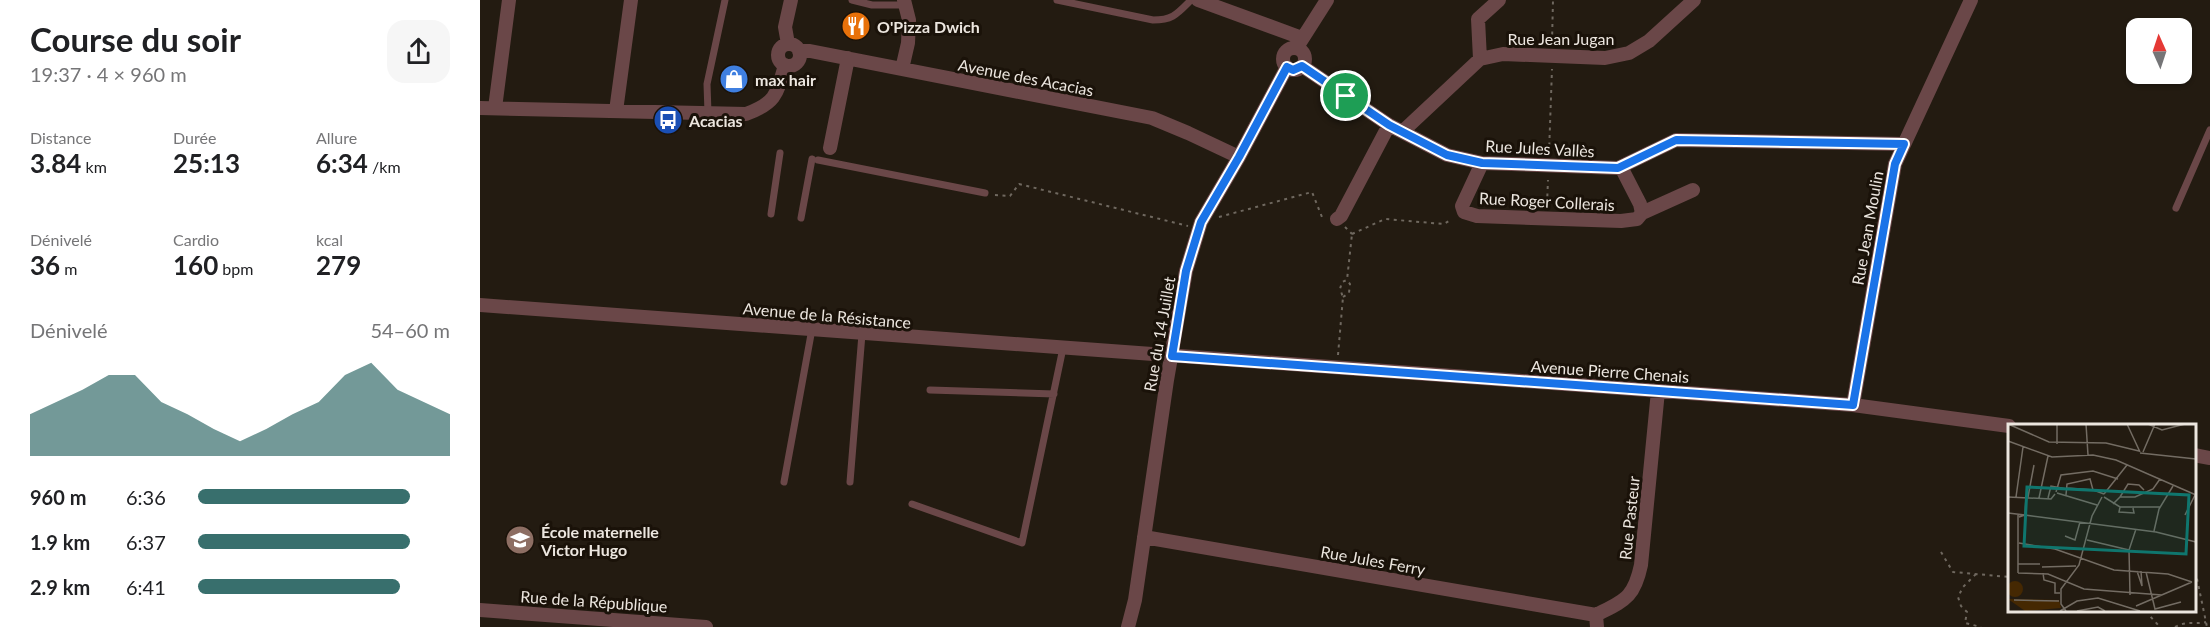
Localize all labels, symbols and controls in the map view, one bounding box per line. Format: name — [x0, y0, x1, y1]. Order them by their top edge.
restaurant icon: O'Pizza Dwich — [840, 10, 872, 42]
place label: O'Pizza Dwich — [877, 17, 980, 36]
north arrow — [2126, 18, 2192, 84]
map controls — [2126, 18, 2192, 84]
text: Course du soir — [30, 19, 241, 59]
button: share — [387, 20, 450, 83]
street label: Rue Jean Jugan — [1508, 29, 1614, 48]
street label: Avenue des Acacias — [957, 55, 1095, 99]
text: 19:37 · 4 × 960 m — [30, 62, 187, 86]
shop icon: max hair — [718, 63, 750, 95]
place label: max hair — [755, 70, 816, 89]
pin — [1320, 70, 1371, 121]
icon: arrive — [1329, 79, 1362, 112]
bus stop icon: Acacias — [652, 104, 684, 136]
place label: Acacias — [688, 111, 743, 130]
text: Distance — [30, 128, 91, 147]
text: Durée — [173, 128, 216, 147]
text: Allure — [316, 128, 357, 147]
street label: Rue Jules Vallès — [1485, 136, 1595, 160]
text: 3.84 — [30, 147, 81, 179]
text: 25:13 — [173, 147, 240, 179]
text: 6:34 — [316, 147, 368, 179]
text: km — [81, 157, 107, 176]
text: /km — [368, 157, 401, 176]
street label: Rue Jean Moulin — [1848, 169, 1886, 287]
street label: Rue Roger Collerais — [1479, 188, 1615, 214]
text: Dénivelé — [30, 230, 92, 249]
text: Cardio — [173, 230, 219, 249]
text: kcal — [316, 230, 343, 249]
text: 36 — [30, 249, 60, 281]
text: 160 — [173, 249, 218, 281]
text: 279 — [316, 249, 361, 281]
text: m — [60, 259, 77, 278]
text: bpm — [218, 259, 253, 278]
street label: Rue du 14 Juillet — [1140, 275, 1178, 393]
street label: Avenue de la Résistance — [742, 298, 912, 332]
text: Dénivelé — [30, 318, 107, 342]
text: 54–60 m — [370, 318, 450, 342]
street label: Avenue Pierre Chenais — [1530, 356, 1690, 386]
inset map — [2008, 424, 2195, 612]
street label: Rue Pasteur — [1615, 475, 1643, 561]
text: 960 m — [30, 485, 86, 509]
text: 6:36 — [126, 485, 166, 509]
place label: École maternelle Victor Hugo — [540, 522, 659, 559]
school or university icon: École maternelle Victor Hugo — [504, 524, 536, 556]
text: 1.9 km — [30, 530, 90, 554]
text: 6:37 — [126, 530, 166, 554]
street label: Rue Jules Ferry — [1319, 541, 1428, 579]
text: 2.9 km — [30, 575, 90, 599]
text: 6:41 — [126, 575, 166, 599]
street label: Rue de la République — [520, 586, 668, 616]

